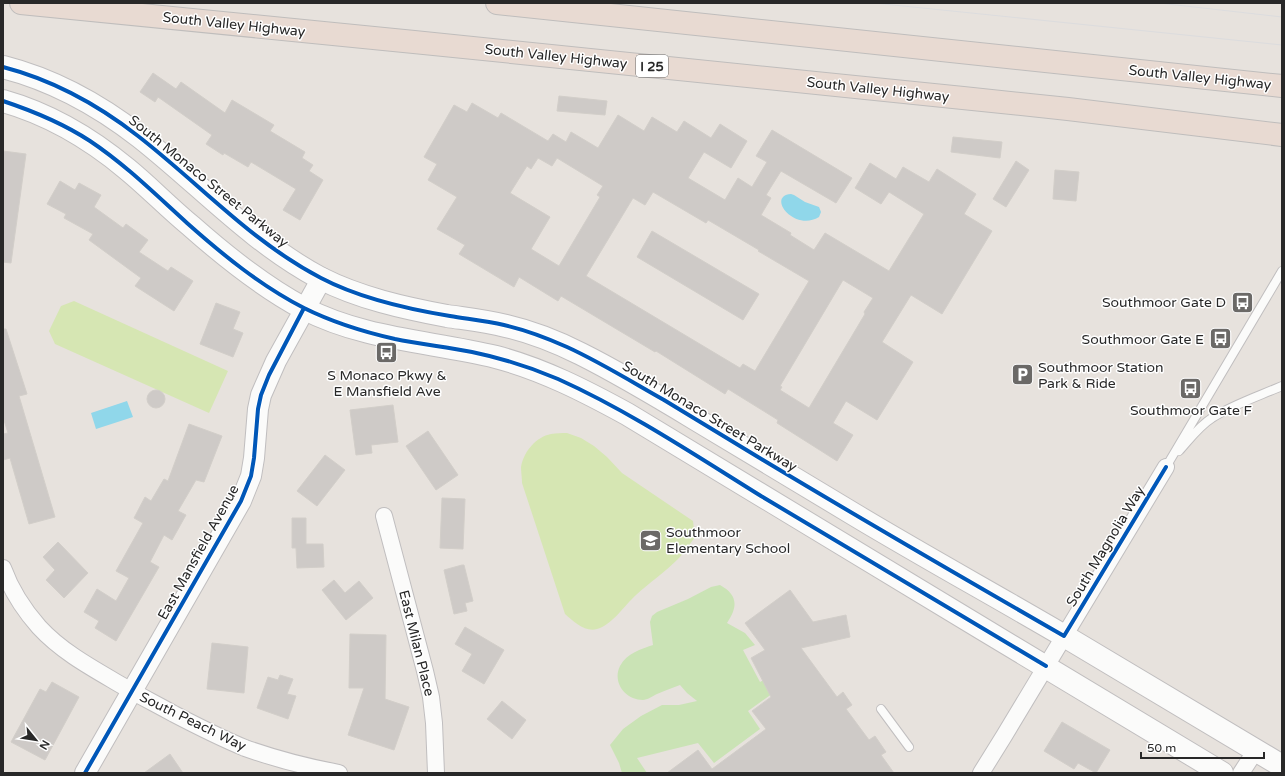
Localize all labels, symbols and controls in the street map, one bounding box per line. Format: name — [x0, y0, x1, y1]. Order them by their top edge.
street label: South Valley Highway — [162, 9, 307, 40]
street label: South Valley Highway — [484, 41, 629, 72]
road number: I 25 — [636, 55, 668, 77]
street label: South Valley Highway — [1128, 62, 1273, 93]
street label: South Valley Highway — [806, 74, 951, 105]
street label: South Monaco Street Parkway — [125, 112, 292, 251]
bus stop icon: Southmoor Gate D — [1229, 289, 1255, 315]
place label: Southmoor Gate D — [1102, 294, 1226, 311]
bus stop icon: Southmoor Gate E — [1207, 326, 1233, 352]
place label: Southmoor Gate E — [1082, 331, 1204, 348]
bus stop icon: S Monaco Pkwy & E Mansfield Ave — [374, 340, 400, 366]
street label: South Monaco Street Parkway — [619, 357, 801, 476]
place label: Southmoor Station Park & Ride — [1038, 359, 1164, 392]
parking icon: Southmoor Station Park & Ride — [1009, 362, 1035, 388]
place label: S Monaco Pkwy & E Mansfield Ave — [327, 367, 447, 400]
bus stop icon: Southmoor Gate F — [1178, 375, 1204, 401]
place label: Southmoor Gate F — [1130, 402, 1253, 419]
street label: East Mansfield Avenue — [154, 482, 243, 623]
street label: South Magnolia Way — [1063, 482, 1148, 610]
place label: Southmoor Elementary School — [666, 524, 790, 557]
school or university icon: Southmoor Elementary School — [637, 527, 663, 553]
street label: East Milan Place — [395, 588, 438, 698]
street label: South Peach Way — [137, 688, 249, 755]
north arrow — [16, 720, 56, 760]
scale bar — [1141, 734, 1264, 760]
text: N — [36, 738, 52, 752]
text: 50 m — [1147, 741, 1176, 755]

